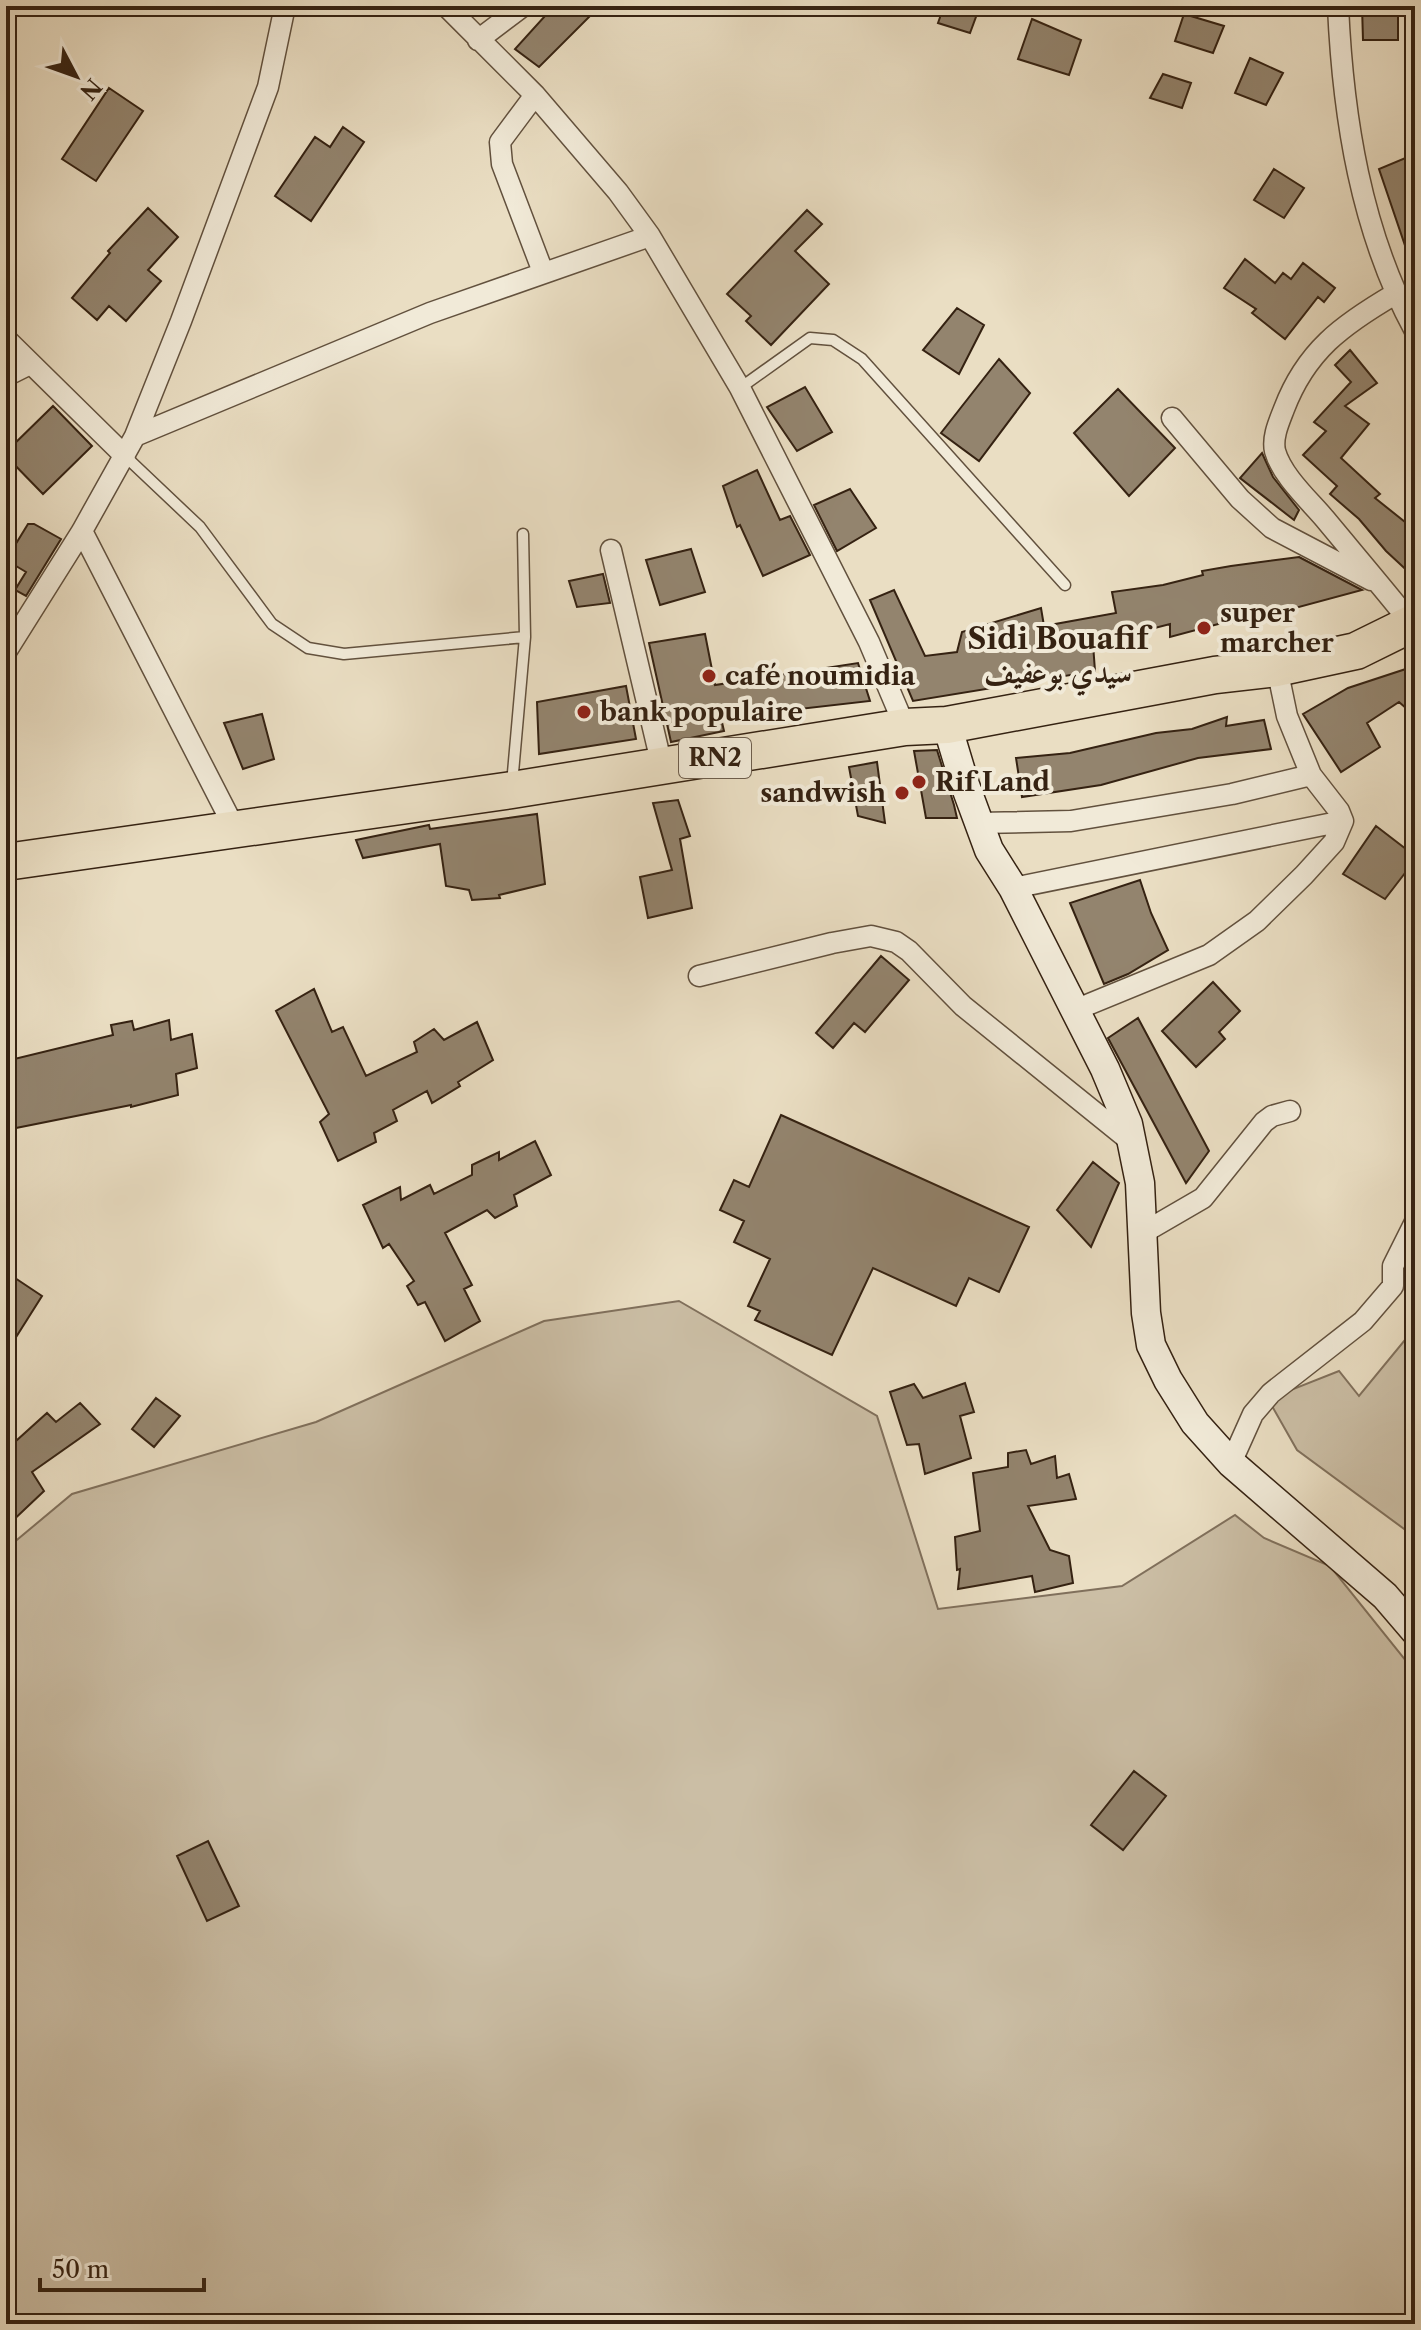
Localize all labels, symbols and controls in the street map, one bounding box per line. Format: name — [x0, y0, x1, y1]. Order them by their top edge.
north arrow — [36, 36, 116, 116]
text: N — [74, 73, 107, 105]
place label: super marcher — [1220, 597, 1334, 659]
marker: super marcher — [1195, 619, 1213, 637]
district label: Sidi Bouafif سيدي بوعفيف — [967, 620, 1153, 696]
place label: café noumidia — [725, 660, 916, 692]
marker: café noumidia — [700, 667, 718, 685]
place label: bank populaire — [599, 696, 803, 728]
marker: bank populaire — [575, 703, 593, 721]
road number: RN2 — [679, 738, 751, 778]
place label: Rif Land — [935, 766, 1050, 798]
marker: Rif Land — [910, 773, 928, 791]
place label: sandwish — [760, 777, 886, 809]
marker: sandwish — [893, 784, 911, 802]
scale bar — [40, 2242, 204, 2292]
text: 50 m — [52, 2255, 109, 2284]

